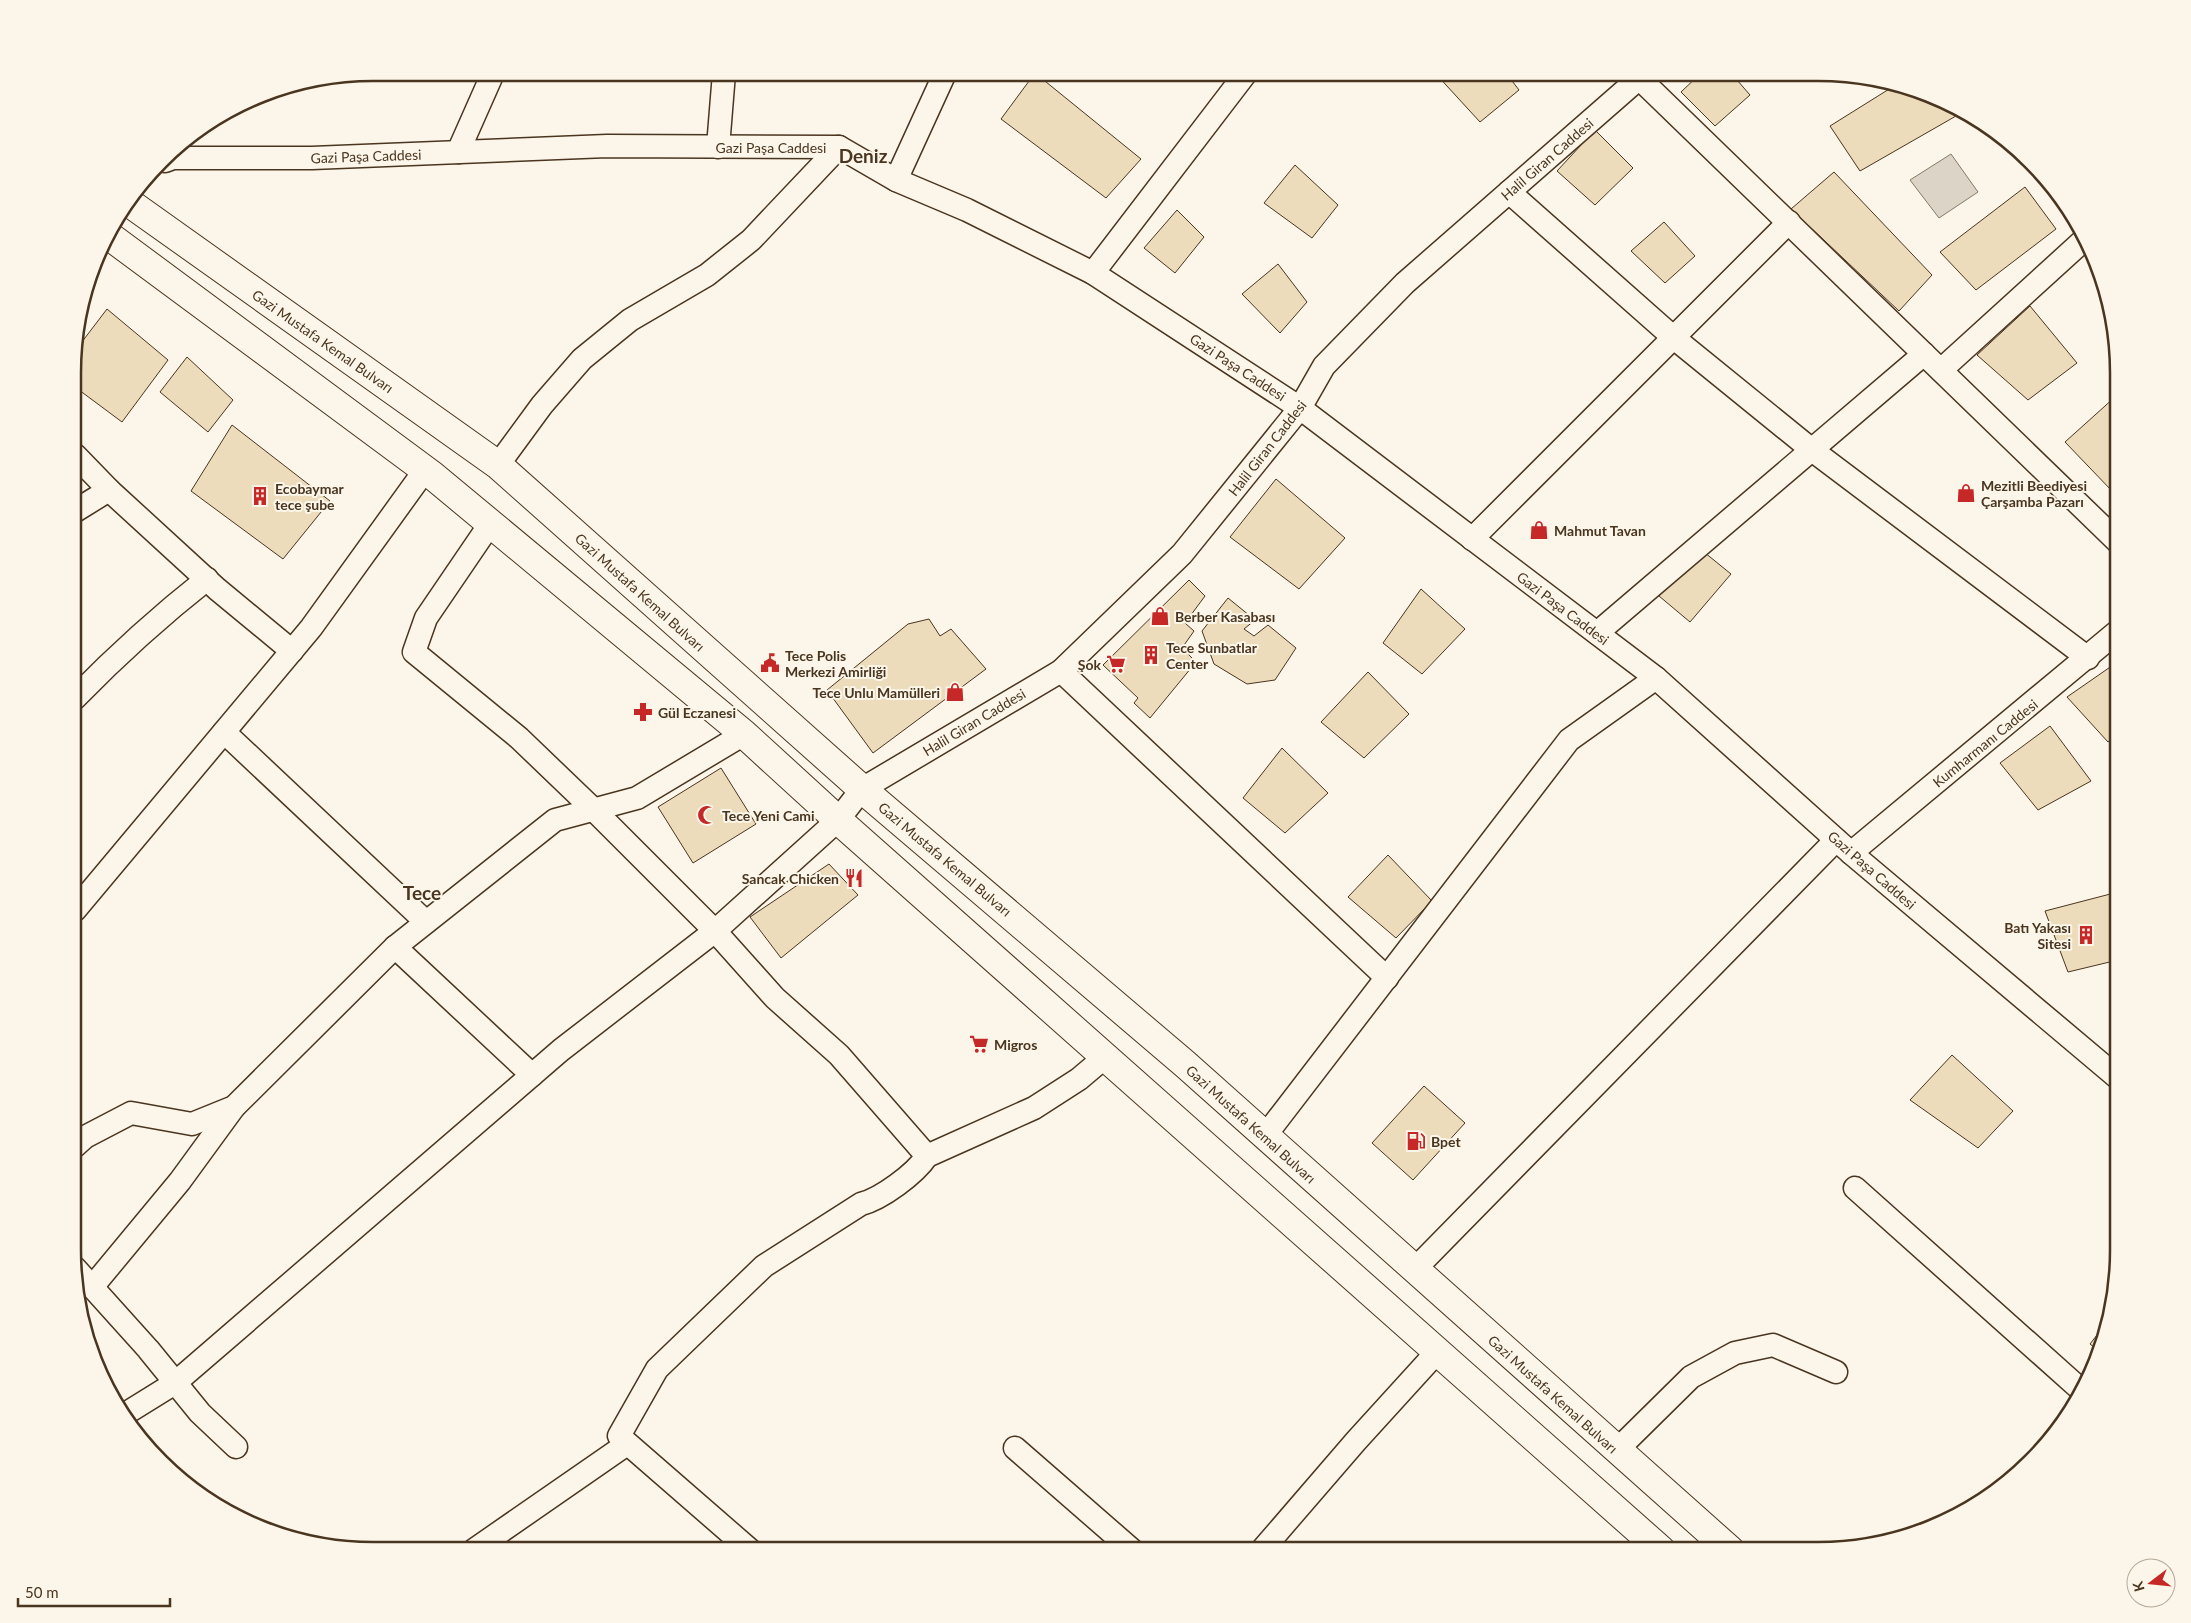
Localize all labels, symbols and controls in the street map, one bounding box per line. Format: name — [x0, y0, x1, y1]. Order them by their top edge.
street label: Halil Giran Caddesi — [1497, 114, 1597, 204]
street label: Gazi Paşa Caddesi — [716, 139, 826, 156]
district label: Deniz — [839, 144, 888, 167]
street label: Gazi Paşa Caddesi — [310, 146, 422, 166]
street label: Gazi Mustafa Kemal Bulvarı — [249, 286, 397, 396]
street label: Gazi Paşa Caddesi — [1187, 330, 1289, 404]
street label: Halil Giran Caddesi — [1224, 397, 1310, 499]
place label: Mezitli Beediyesi Çarşamba Pazarı — [1981, 477, 2087, 510]
place label: Ecobaymar tece şube — [275, 480, 344, 513]
shop icon: Mezitli Beediyesi Çarşamba Pazarı — [1955, 482, 1977, 504]
building icon: Ecobaymar tece şube — [249, 485, 271, 507]
shop icon: Mahmut Tavan — [1528, 519, 1550, 541]
place label: Mahmut Tavan — [1554, 522, 1646, 539]
street label: Gazi Mustafa Kemal Bulvarı — [572, 529, 708, 655]
street label: Gazi Paşa Caddesi — [1514, 568, 1612, 648]
shop icon: Berber Kasabası — [1149, 605, 1171, 627]
place label: Berber Kasabası — [1175, 608, 1275, 625]
place label: Tece Sunbatlar Center — [1166, 639, 1258, 672]
building icon: Tece Sunbatlar Center — [1140, 644, 1162, 666]
place label: Tece Polis Merkezi Amirliği — [785, 647, 886, 680]
public building icon: Tece Polis Merkezi Amirliği — [759, 652, 781, 674]
supermarket icon: Şok — [1105, 653, 1127, 675]
place label: Şok — [1078, 656, 1102, 673]
shop icon: Tece Unlu Mamülleri — [944, 681, 966, 703]
place label: Tece Unlu Mamülleri — [812, 684, 940, 701]
street label: Halil Giran Caddesi — [920, 685, 1028, 759]
street label: Kumharmanı Caddesi — [1929, 695, 2041, 791]
pharmacy icon: Gül Eczanesi — [632, 701, 654, 723]
place label: Gül Eczanesi — [658, 704, 736, 721]
street label: Gazi Mustafa Kemal Bulvarı — [875, 798, 1015, 920]
mosque icon: Tece Yeni Cami — [696, 804, 718, 826]
place label: Tece Yeni Cami — [722, 807, 815, 824]
street label: Gazi Paşa Caddesi — [1825, 827, 1919, 913]
restaurant icon: Sancak Chicken — [843, 867, 865, 889]
place label: Sancak Chicken — [742, 870, 839, 887]
district label: Tece — [403, 881, 441, 904]
place label: Batı Yakası Sitesi — [2004, 919, 2071, 952]
building icon: Batı Yakası Sitesi — [2075, 924, 2097, 946]
supermarket icon: Migros — [968, 1033, 990, 1055]
place label: Migros — [994, 1036, 1037, 1053]
street label: Gazi Mustafa Kemal Bulvarı — [1183, 1061, 1319, 1187]
fuel station icon: Bpet — [1405, 1130, 1427, 1152]
place label: Bpet — [1431, 1133, 1461, 1150]
street label: Gazi Mustafa Kemal Bulvarı — [1485, 1331, 1621, 1457]
north arrow — [2126, 1558, 2176, 1608]
scale bar — [18, 1576, 170, 1608]
text: K — [2128, 1579, 2148, 1594]
text: 50 m — [25, 1583, 59, 1601]

